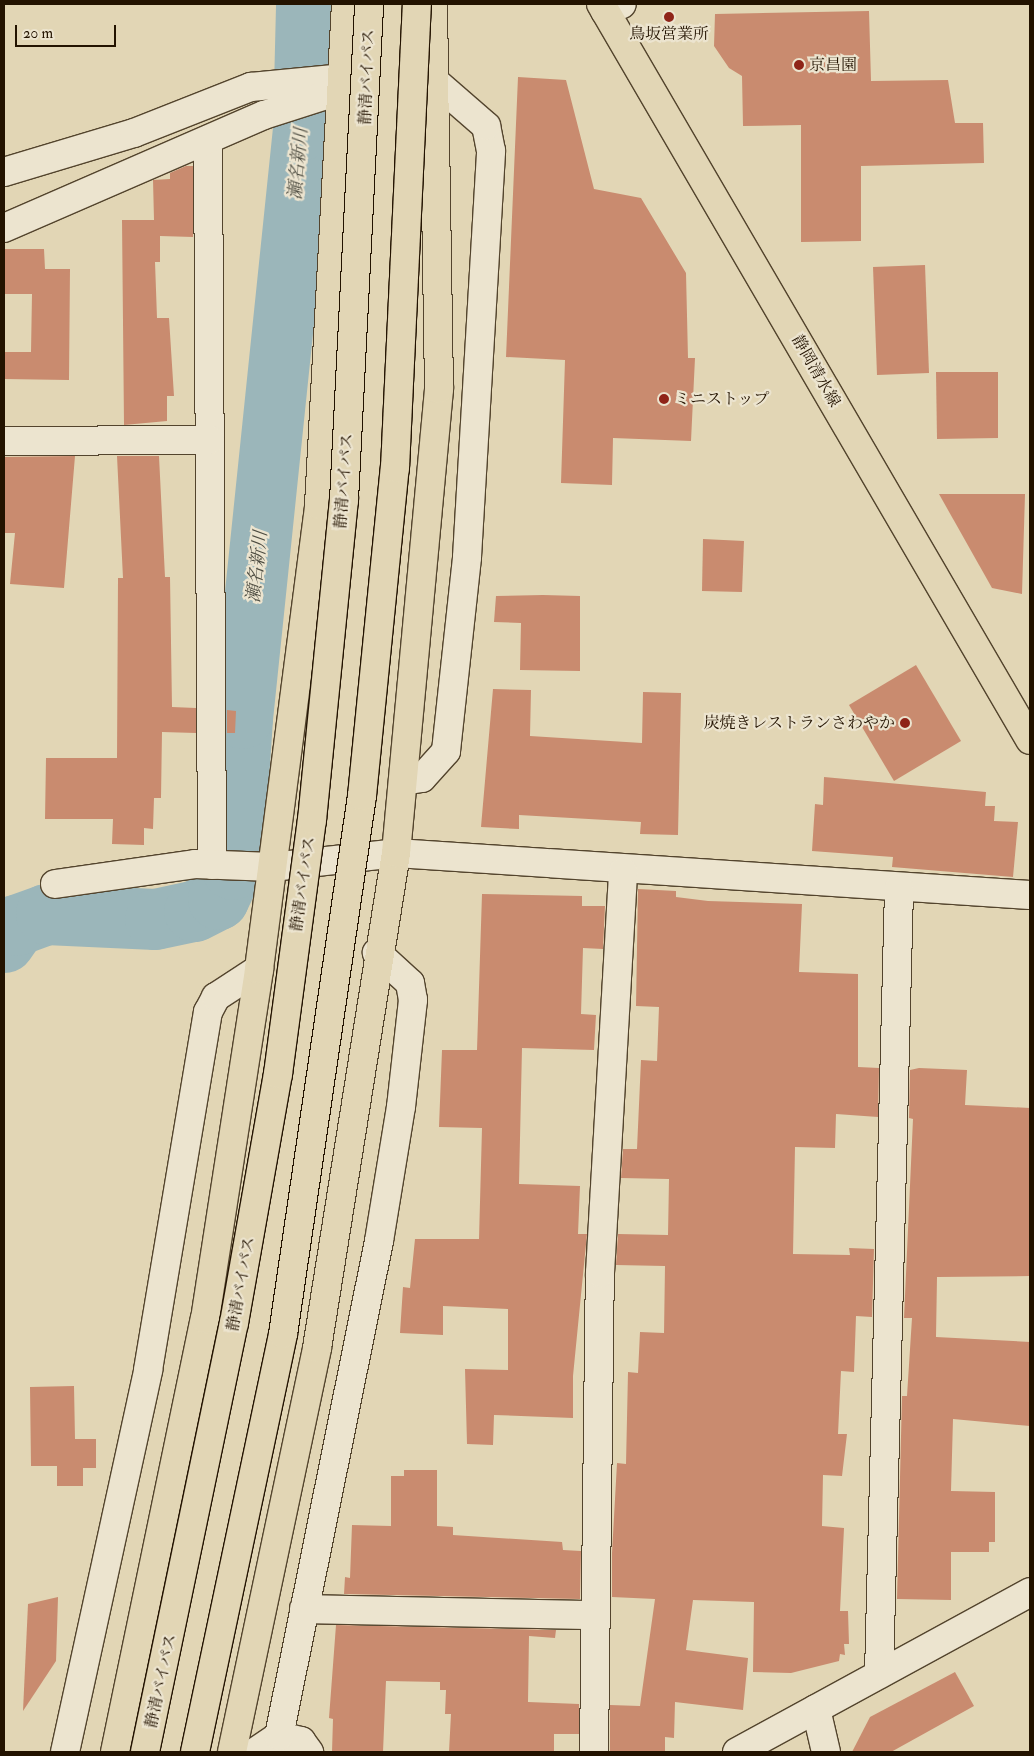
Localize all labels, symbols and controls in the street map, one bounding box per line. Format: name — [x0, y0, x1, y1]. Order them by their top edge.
marker: 鳥坂営業所 — [663, 11, 675, 23]
scale bar — [18, 15, 119, 47]
text: 20 m — [23, 24, 53, 43]
place label: 鳥坂営業所 — [629, 24, 709, 44]
street label: 静清バイパス — [356, 29, 378, 125]
place label: 京昌園 — [809, 55, 857, 75]
marker: 京昌園 — [793, 59, 805, 71]
water label: 瀬名新川 — [285, 127, 313, 201]
street label: 静岡清水線 — [788, 332, 844, 410]
place label: ミニストップ — [674, 389, 770, 409]
marker: ミニストップ — [658, 393, 670, 405]
street label: 静清バイパス — [331, 432, 357, 530]
water label: 瀬名新川 — [243, 530, 273, 604]
place label: 炭焼きレストランさわやか — [703, 713, 895, 733]
marker: 炭焼きレストランさわやか — [899, 717, 911, 729]
street label: 静清バイパス — [287, 835, 319, 933]
street label: 静清バイパス — [223, 1235, 259, 1333]
street label: 静清バイパス — [142, 1632, 180, 1730]

